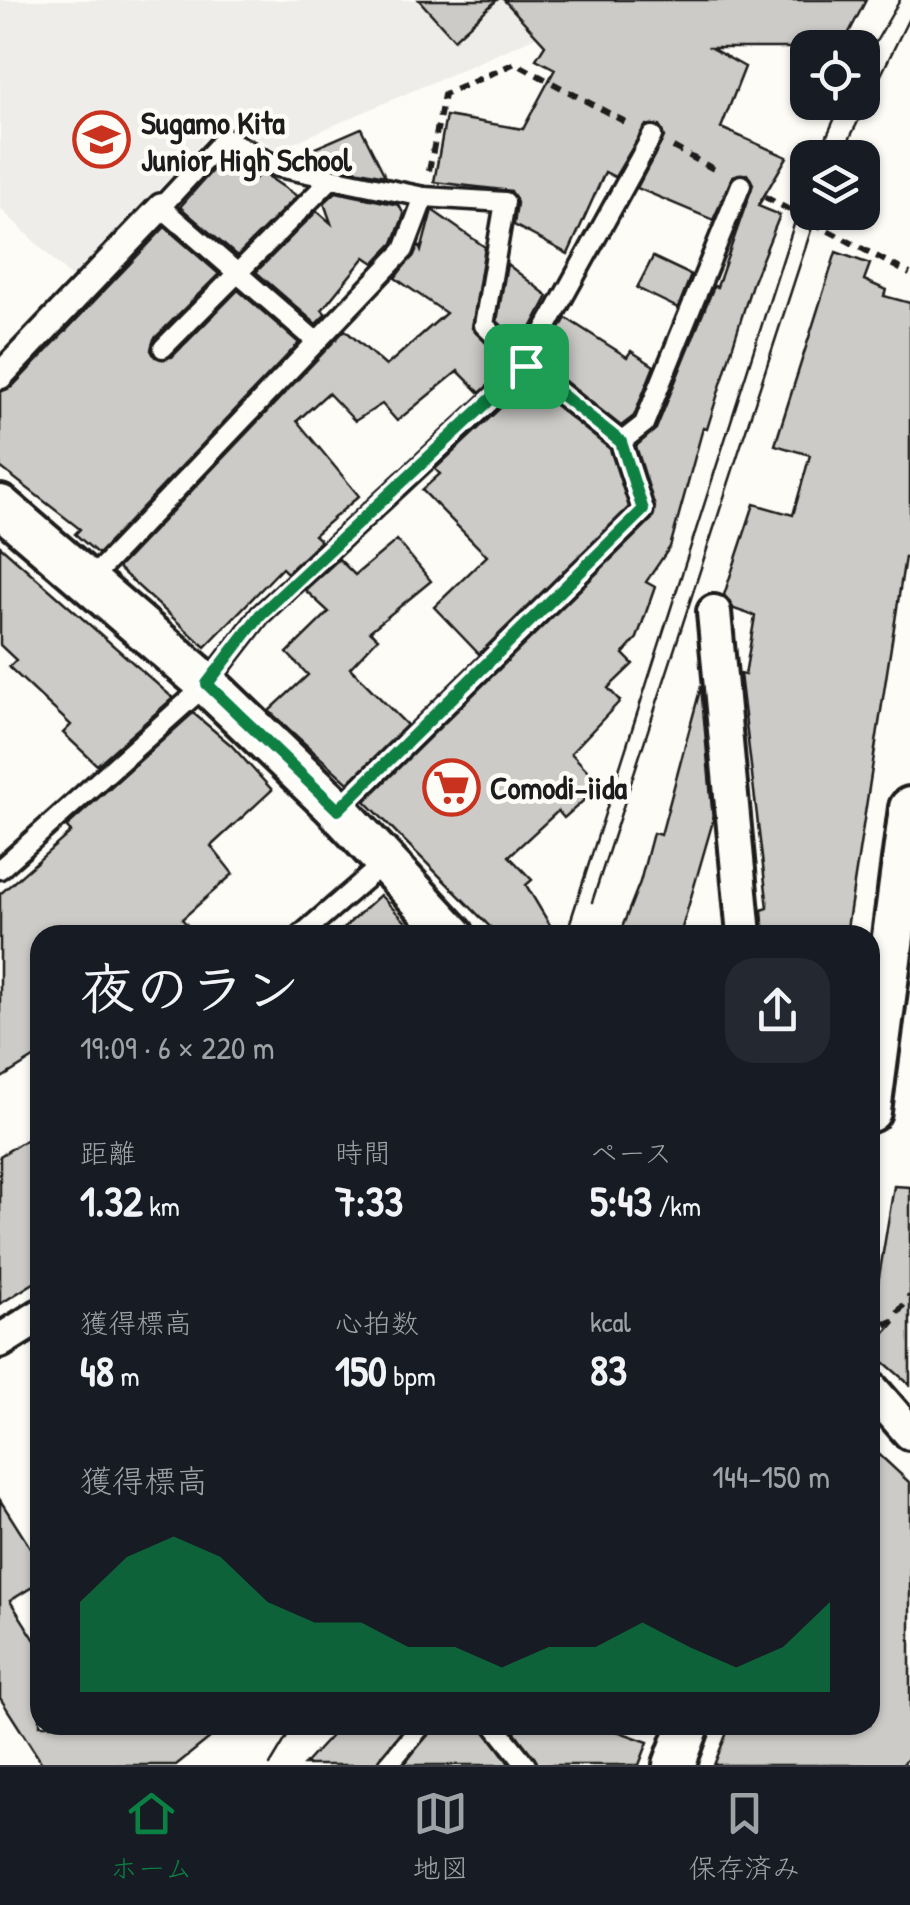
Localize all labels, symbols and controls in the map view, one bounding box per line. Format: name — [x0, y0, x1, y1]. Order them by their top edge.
map controls — [790, 30, 880, 230]
button: locate — [790, 30, 880, 120]
place label: Sugamo Kita Junior High School — [141, 101, 353, 182]
school or university icon: Sugamo Kita Junior High School — [72, 110, 132, 170]
button: layers — [790, 140, 880, 230]
pin — [484, 324, 569, 409]
icon: arrive — [499, 339, 554, 394]
supermarket icon: Comodi-iida — [421, 757, 481, 817]
place label: Comodi-iida — [490, 766, 627, 809]
text: 夜のラン — [80, 951, 300, 1025]
button: share — [725, 958, 830, 1063]
text: 19:09 · 6 × 220 m — [80, 1026, 275, 1069]
text: 距離 — [80, 1134, 136, 1172]
text: 時間 — [335, 1134, 391, 1172]
text: ペース — [590, 1134, 672, 1172]
text: 1.32 — [80, 1172, 143, 1229]
text: 7:33 — [335, 1172, 403, 1229]
text: 5:43 — [590, 1172, 652, 1229]
text: km — [143, 1187, 180, 1225]
text: /km — [652, 1187, 701, 1225]
text: kcal — [590, 1303, 631, 1341]
text: 獲得標高 — [80, 1304, 192, 1342]
text: 心拍数 — [335, 1304, 419, 1342]
text: 83 — [590, 1341, 627, 1398]
text: 48 — [80, 1342, 114, 1399]
text: 150 — [335, 1342, 387, 1399]
text: m — [114, 1357, 139, 1395]
text: bpm — [387, 1357, 436, 1395]
text: 144–150 m — [712, 1455, 830, 1498]
text: 獲得標高 — [80, 1459, 208, 1502]
tab: ホーム — [110, 1786, 193, 1887]
tab: 地図 — [412, 1786, 468, 1887]
tab: 保存済み — [688, 1786, 800, 1887]

